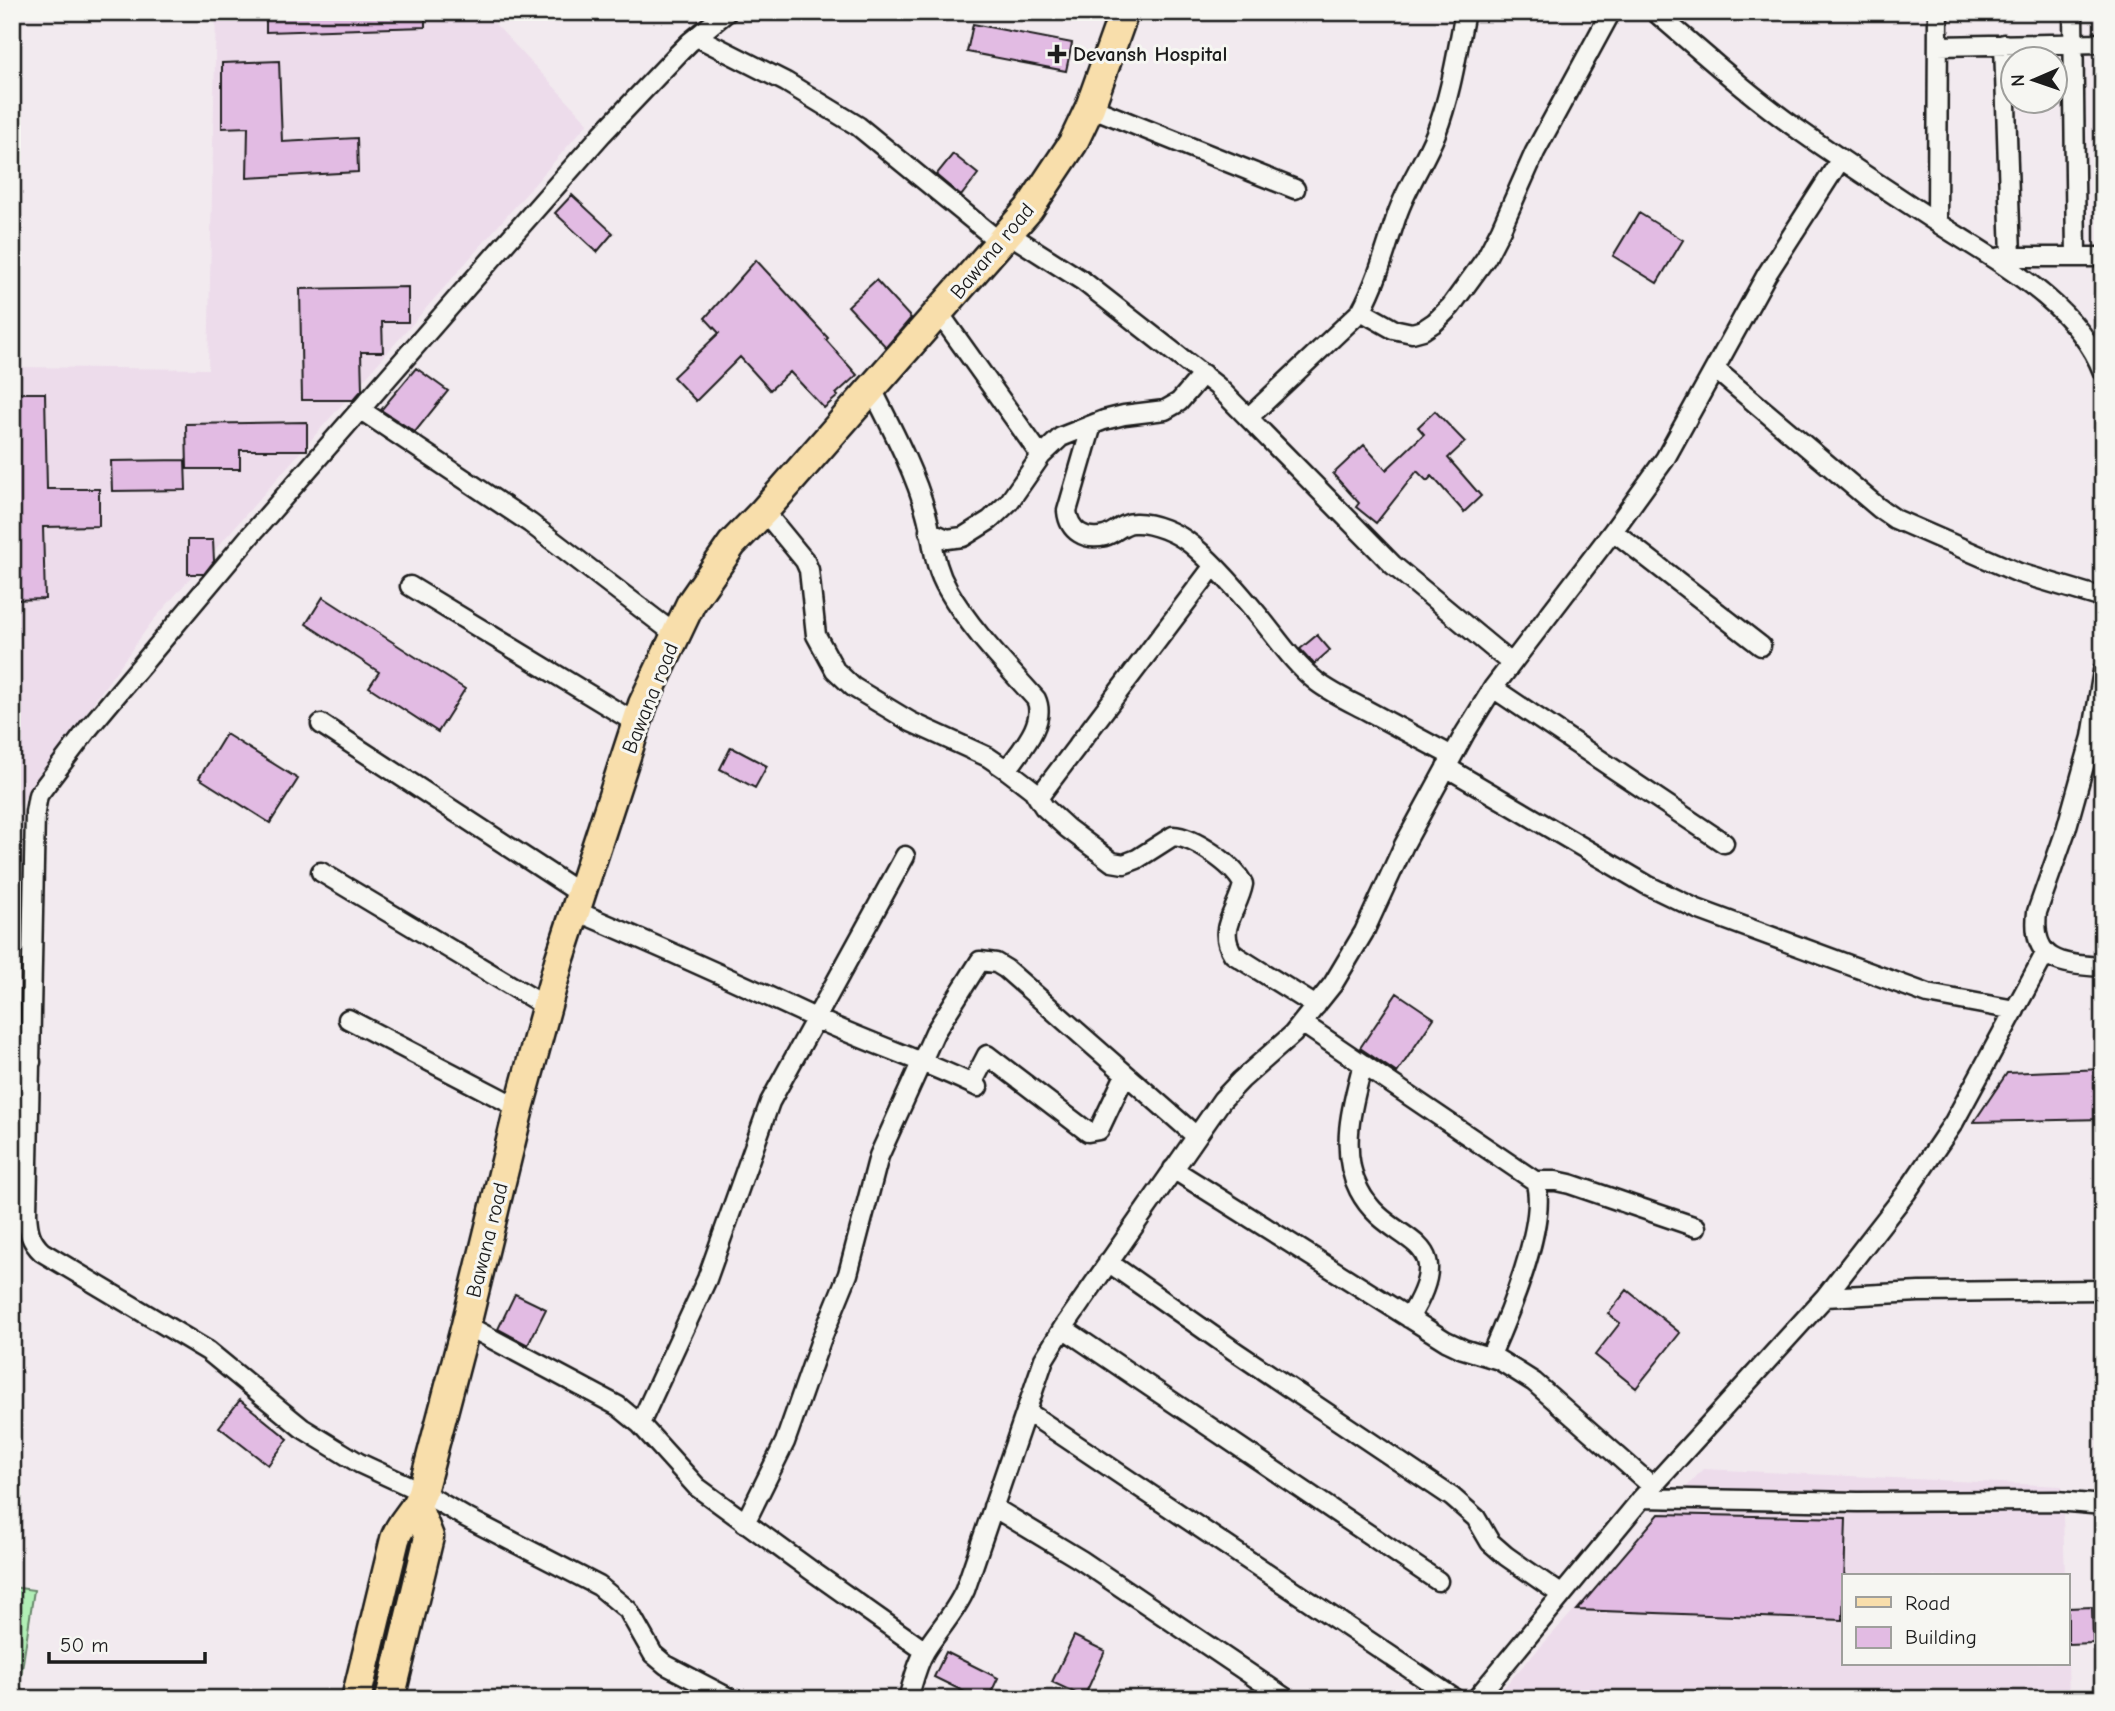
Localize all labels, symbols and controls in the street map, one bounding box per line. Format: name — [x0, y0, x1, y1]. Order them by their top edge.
place label: Devansh Hospital — [1073, 42, 1227, 66]
marker: Devansh Hospital — [1047, 44, 1067, 64]
north arrow — [2000, 46, 2070, 116]
text: N — [2007, 74, 2029, 87]
street label: Bawana road — [945, 198, 1039, 304]
street label: Bawana road — [617, 639, 683, 757]
street label: Bawana road — [461, 1180, 513, 1300]
legend — [1842, 1574, 2070, 1666]
text: Road — [1905, 1591, 1950, 1615]
scale bar — [49, 1620, 205, 1664]
text: Building — [1905, 1625, 1977, 1649]
text: 50 m — [60, 1633, 109, 1657]

